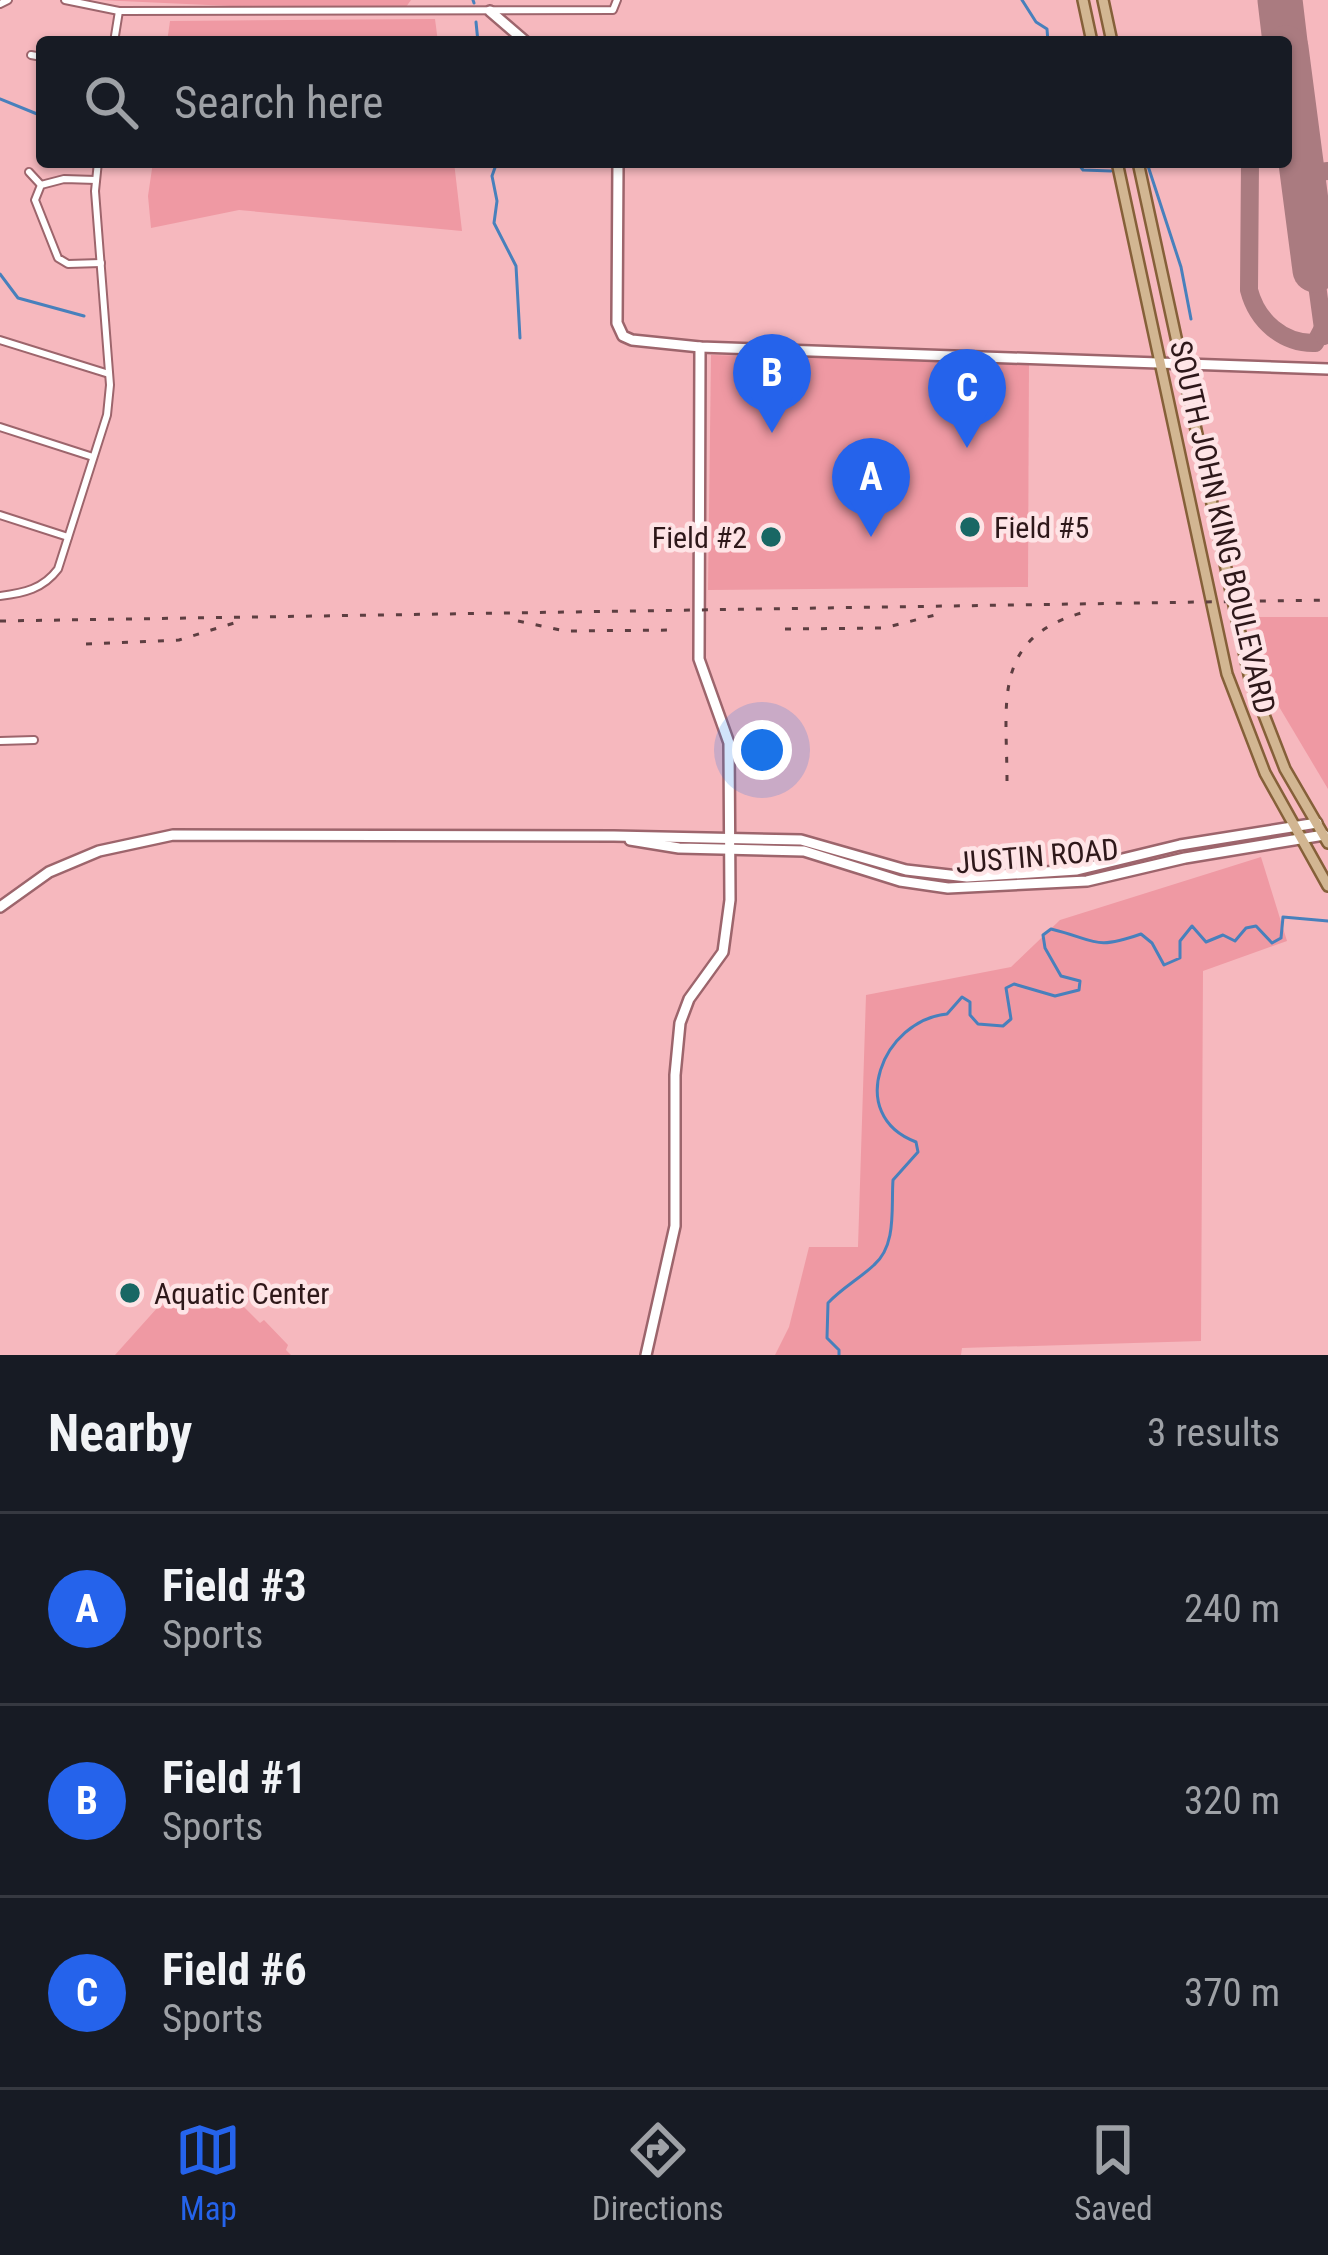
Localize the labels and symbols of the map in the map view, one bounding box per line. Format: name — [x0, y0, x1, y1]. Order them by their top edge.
pin: B — [733, 334, 811, 433]
street label: SOUTH JOHN KING BOULEVARD — [1163, 337, 1283, 717]
pin: C — [928, 349, 1006, 448]
pin: A — [832, 438, 910, 537]
place label: Field #5 — [994, 510, 1089, 545]
marker: Field #5 — [957, 514, 983, 540]
place label: Field #2 — [652, 520, 747, 555]
marker: Field #2 — [758, 524, 784, 550]
your location — [732, 720, 792, 780]
street label: JUSTIN ROAD — [954, 831, 1120, 881]
place label: Aquatic Center — [154, 1276, 329, 1311]
marker: Aquatic Center — [117, 1280, 143, 1306]

